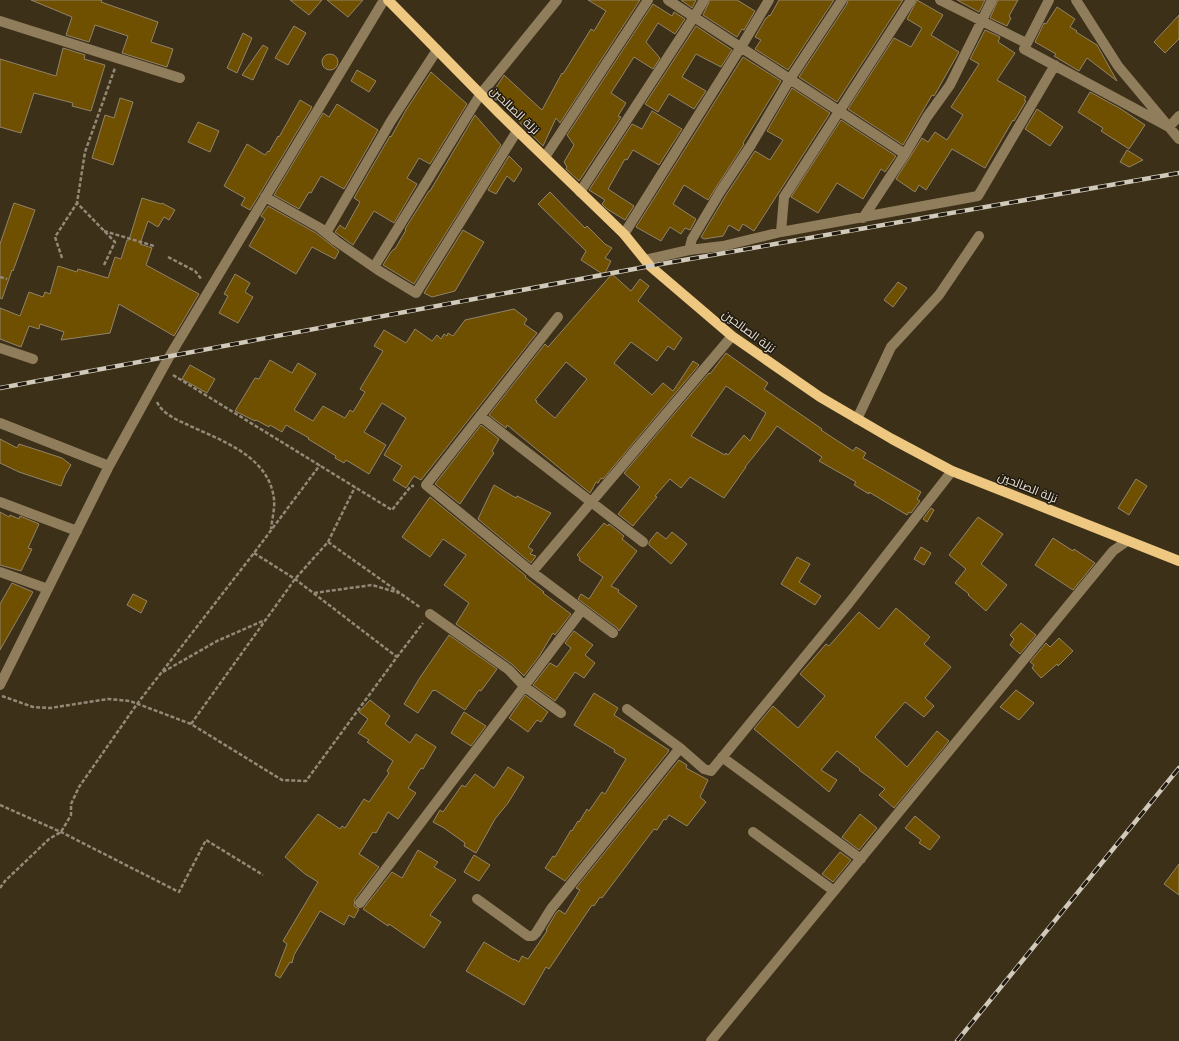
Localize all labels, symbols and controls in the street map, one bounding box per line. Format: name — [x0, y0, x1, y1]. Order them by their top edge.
street label: نزلة الصالحين — [486, 82, 544, 138]
street label: نزلة الصالحين — [719, 305, 779, 357]
street label: نزلة الصالحين — [996, 467, 1060, 507]

